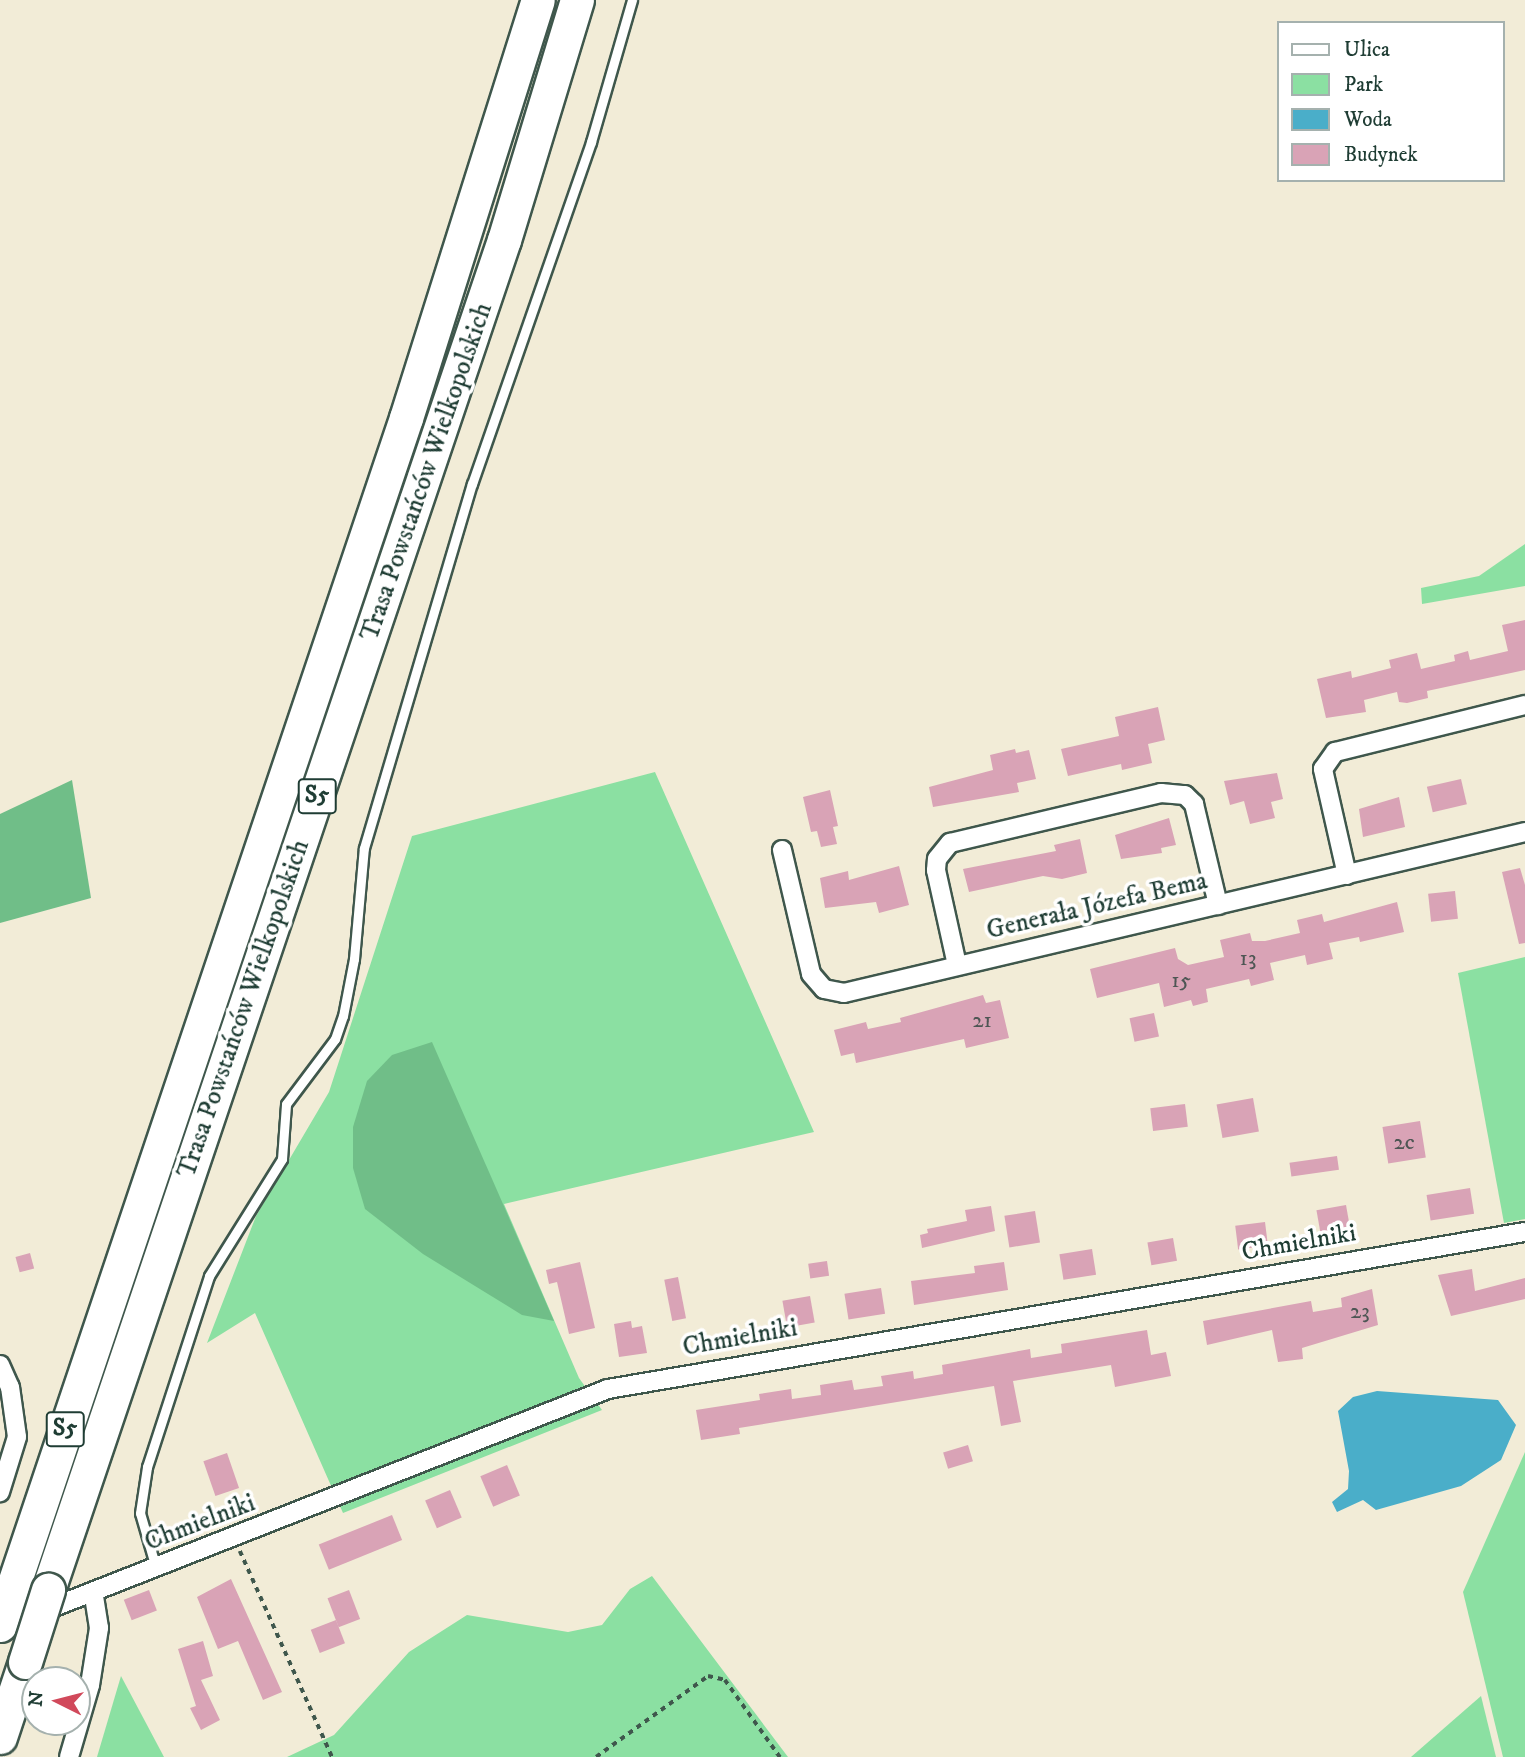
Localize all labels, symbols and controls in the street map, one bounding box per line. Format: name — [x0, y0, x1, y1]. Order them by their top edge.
legend — [1276, 21, 1504, 182]
text: Ulica — [1344, 37, 1390, 63]
text: Park — [1344, 72, 1383, 98]
text: Woda — [1344, 107, 1392, 133]
text: Budynek — [1344, 142, 1418, 168]
street label: Trasa Powstańców Wielkopolskich — [354, 299, 500, 645]
road number: S5 — [296, 776, 338, 816]
street label: Trasa Powstańców Wielkopolskich — [171, 836, 317, 1182]
street label: Generała Józefa Bema — [984, 865, 1210, 947]
house number: 13 — [1239, 945, 1257, 973]
house number: 15 — [1171, 967, 1191, 995]
house number: 21 — [972, 1007, 992, 1035]
house number: 2c — [1393, 1129, 1415, 1157]
street label: Chmielniki — [1239, 1218, 1359, 1268]
house number: 23 — [1350, 1298, 1370, 1326]
street label: Chmielniki — [680, 1313, 800, 1363]
road number: S5 — [44, 1408, 86, 1450]
street label: Chmielniki — [140, 1488, 260, 1558]
north arrow — [21, 1666, 91, 1736]
text: N — [24, 1690, 49, 1708]

